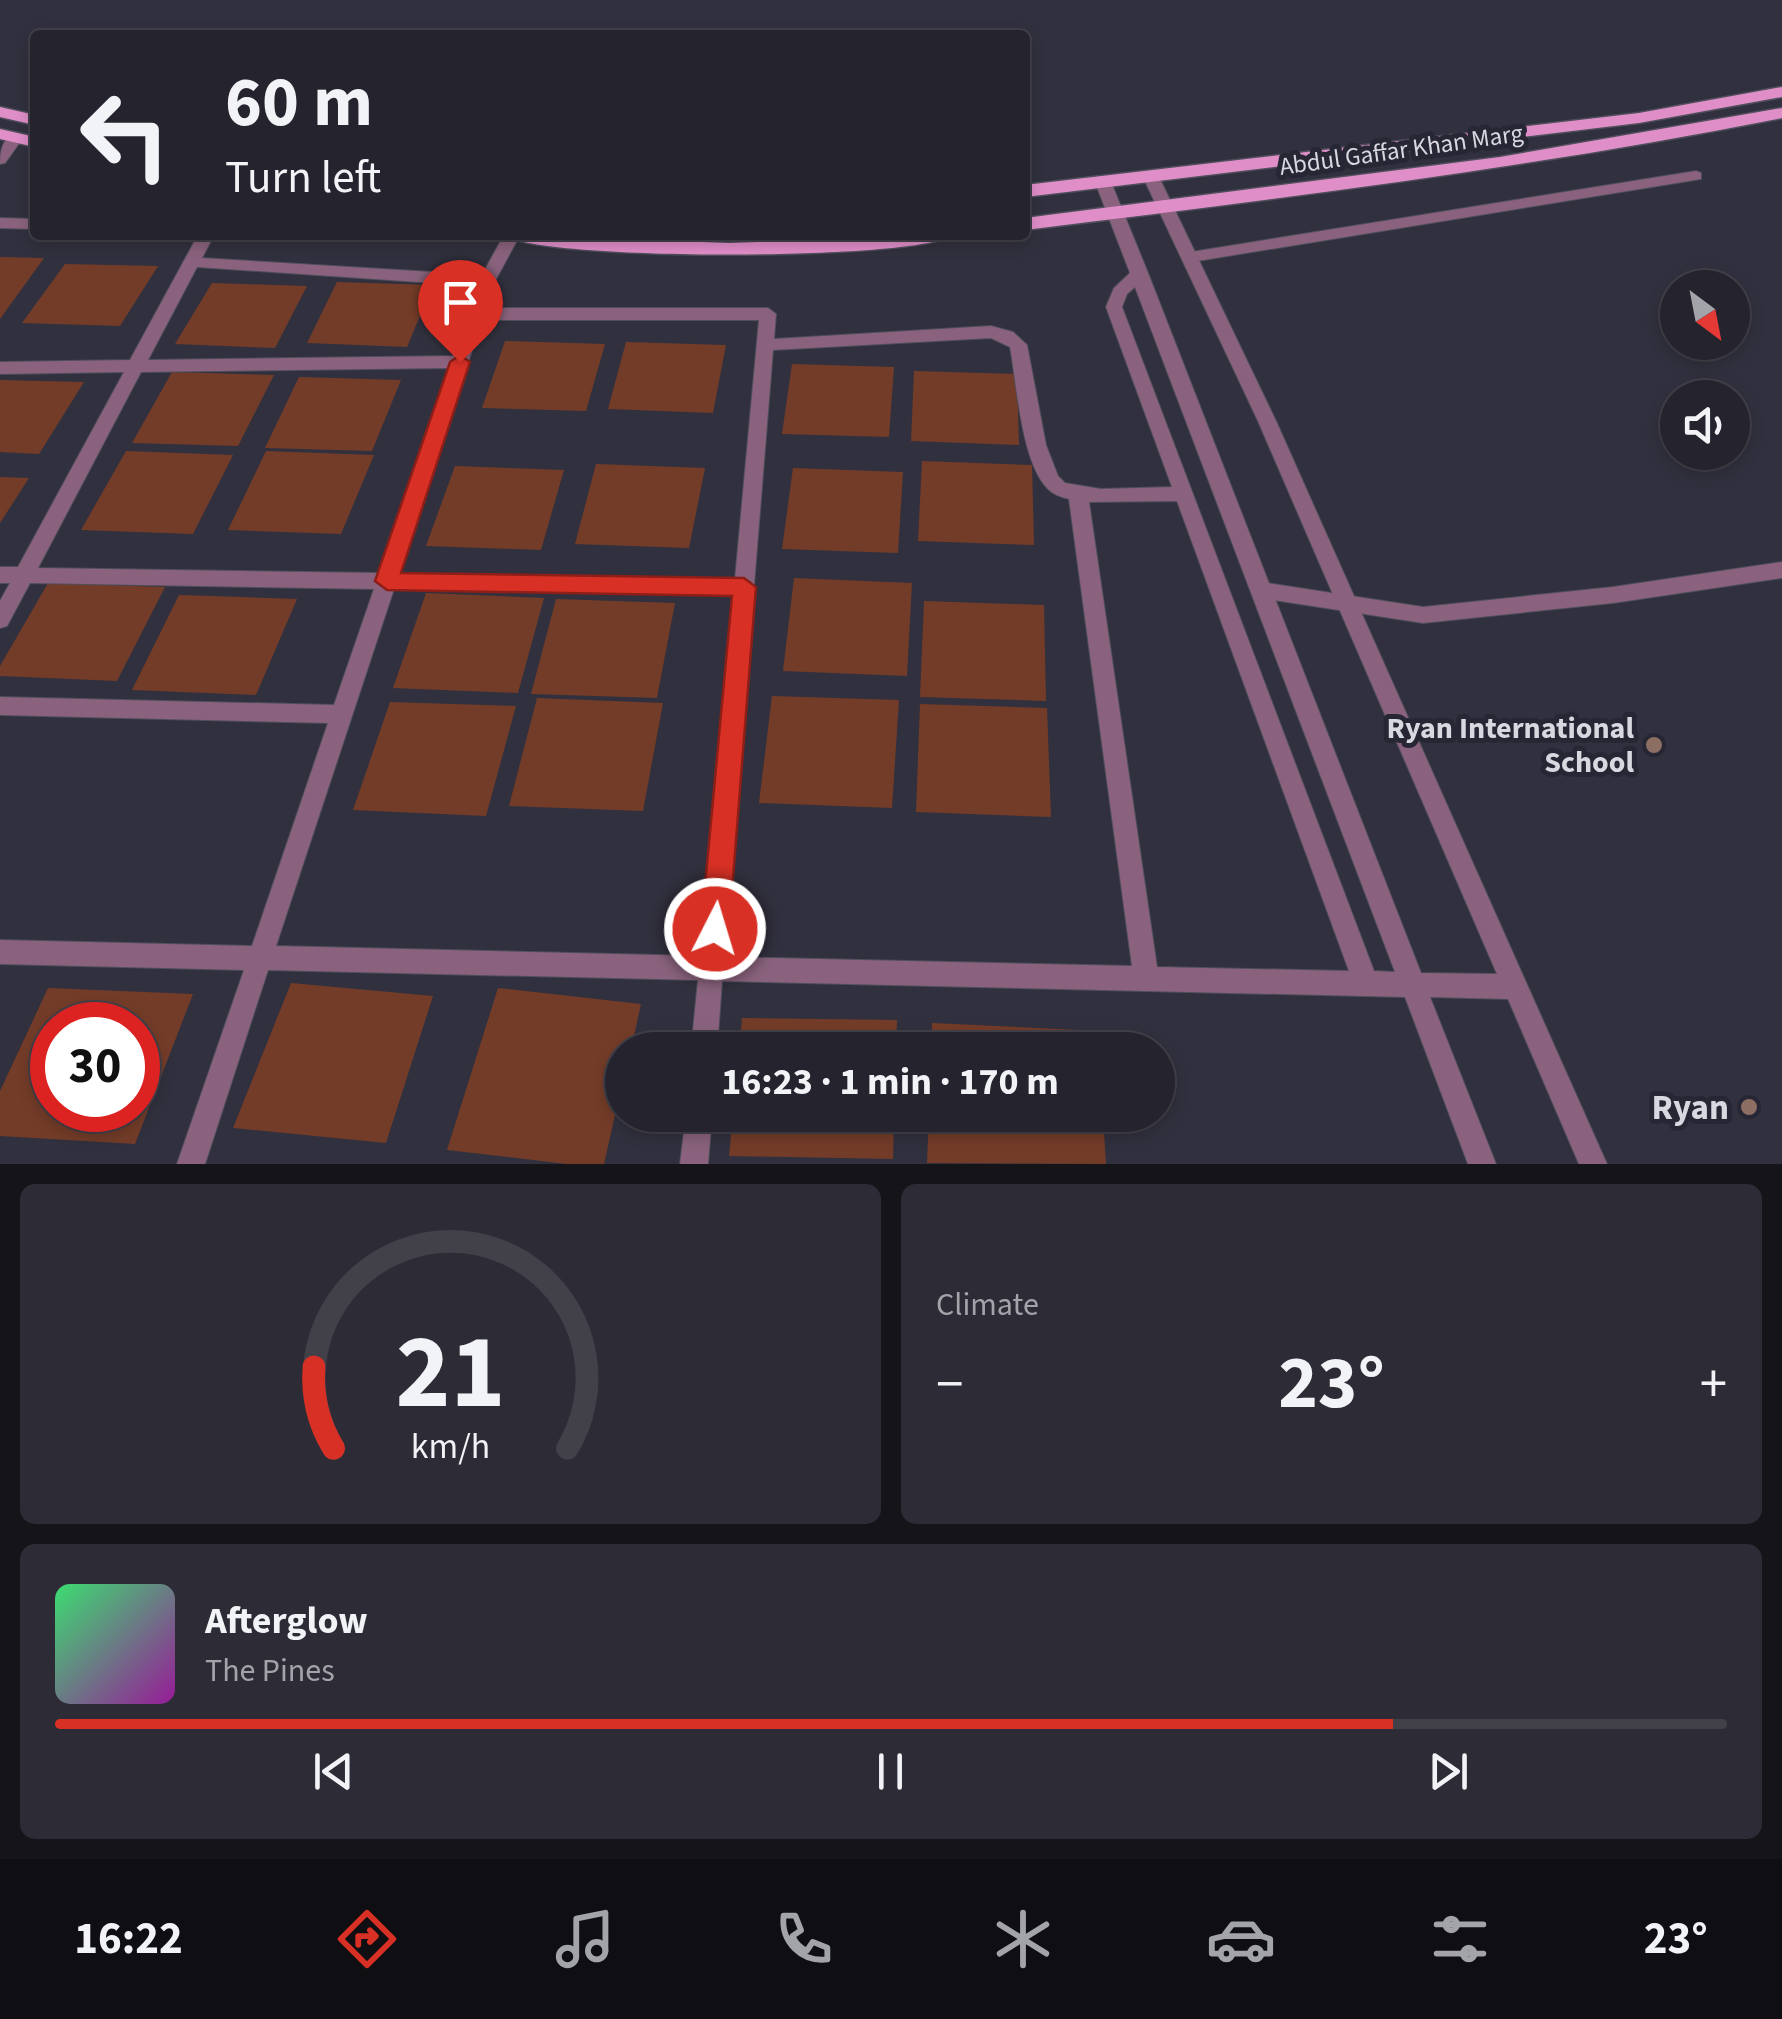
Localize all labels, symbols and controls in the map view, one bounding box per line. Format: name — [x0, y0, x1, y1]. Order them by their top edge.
text: 60 m — [225, 53, 373, 153]
icon: left — [60, 70, 190, 200]
street label: Abdul Gaffar Khan Marg — [1277, 115, 1526, 185]
text: Turn left — [225, 146, 381, 210]
pin — [418, 260, 503, 363]
north arrow — [1660, 270, 1750, 360]
map controls — [1660, 270, 1750, 470]
icon: arrive — [433, 275, 488, 330]
button: sound — [1660, 380, 1750, 470]
place label: Ryan International School — [1387, 707, 1634, 784]
marker: Ryan International School — [1643, 734, 1665, 756]
position arrow — [663, 877, 767, 981]
speed limit sign: 30 — [30, 1002, 160, 1132]
text: 16:23 · 1 min · 170 m — [721, 1055, 1059, 1109]
place label: Ryan — [1652, 1083, 1729, 1133]
marker: Ryan — [1738, 1096, 1760, 1118]
text: Climate — [936, 1282, 1039, 1328]
text: 21 — [396, 1300, 505, 1448]
text: 23° — [1278, 1330, 1385, 1437]
text: − — [936, 1346, 963, 1424]
text: + — [1700, 1346, 1727, 1424]
text: km/h — [411, 1421, 490, 1472]
text: Afterglow — [205, 1594, 368, 1648]
text: The Pines — [205, 1648, 335, 1694]
icon: previous — [306, 1744, 361, 1799]
icon: pause — [863, 1744, 918, 1799]
icon: next — [1421, 1744, 1476, 1799]
icon: directions — [332, 1904, 402, 1974]
icon: music — [550, 1904, 620, 1974]
icon: phone — [769, 1904, 839, 1974]
icon: climate — [988, 1904, 1058, 1974]
icon: car — [1206, 1904, 1276, 1974]
icon: filters — [1425, 1904, 1495, 1974]
text: 16:22 — [74, 1907, 183, 1971]
text: 23° — [1644, 1907, 1708, 1971]

